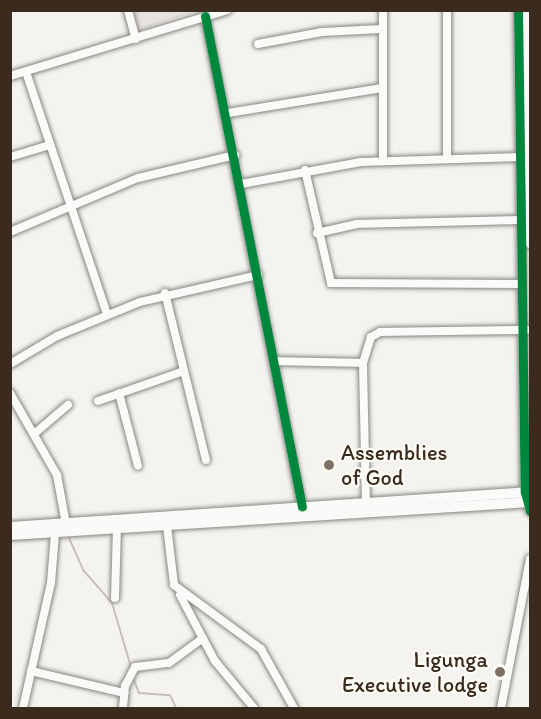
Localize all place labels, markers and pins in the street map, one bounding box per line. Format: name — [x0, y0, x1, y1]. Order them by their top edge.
place label: Assemblies of God — [341, 439, 447, 490]
marker: Assemblies of God — [322, 458, 336, 472]
place label: Ligunga Executive lodge — [342, 646, 488, 698]
marker: Ligunga Executive lodge — [493, 665, 507, 679]

